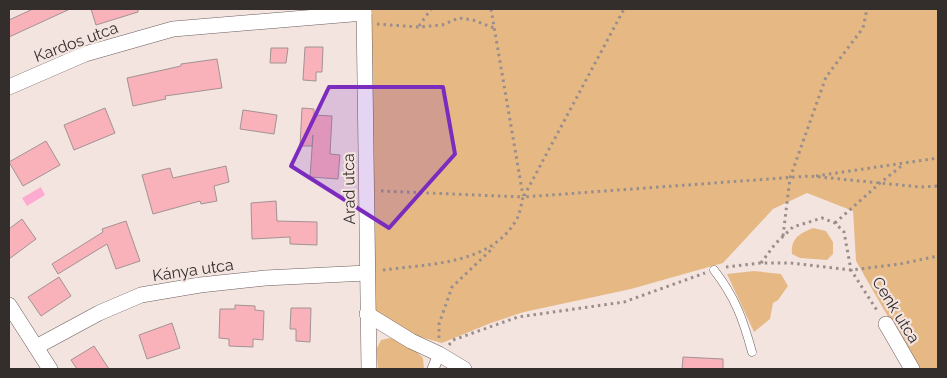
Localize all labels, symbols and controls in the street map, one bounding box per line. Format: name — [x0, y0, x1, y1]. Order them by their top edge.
street label: Kardos utca — [31, 18, 121, 66]
street label: Arad utca — [339, 153, 359, 225]
street label: Kánya utca — [151, 255, 235, 285]
street label: Cenk utca — [868, 273, 924, 347]

